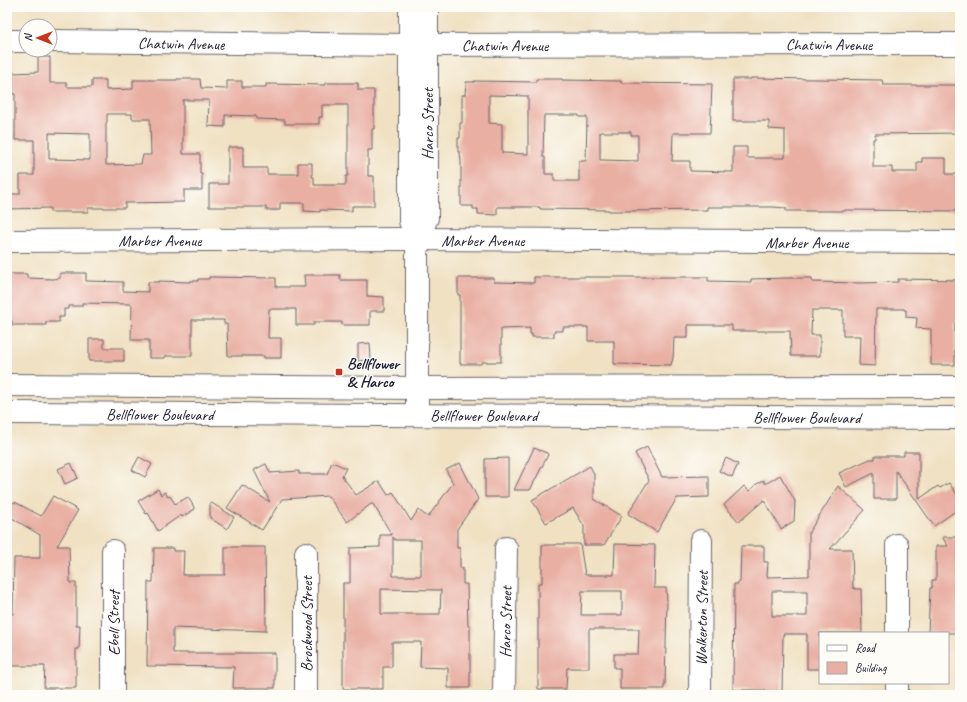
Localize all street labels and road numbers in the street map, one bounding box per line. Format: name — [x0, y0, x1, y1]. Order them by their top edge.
street label: Chatwin Avenue — [138, 33, 226, 55]
street label: Chatwin Avenue — [786, 35, 874, 55]
street label: Chatwin Avenue — [462, 36, 550, 56]
street label: Harco Street — [418, 87, 438, 160]
street label: Marber Avenue — [119, 231, 203, 251]
street label: Marber Avenue — [442, 231, 526, 251]
street label: Marber Avenue — [766, 233, 850, 253]
street label: Bellflower Boulevard — [106, 405, 216, 425]
street label: Bellflower Boulevard — [430, 406, 540, 426]
street label: Bellflower Boulevard — [753, 408, 863, 428]
street label: Walkerton Street — [691, 569, 713, 665]
street label: Brockwood Street — [297, 575, 317, 672]
street label: Harco Street — [495, 584, 517, 658]
street label: Ebell Street — [104, 588, 124, 655]

